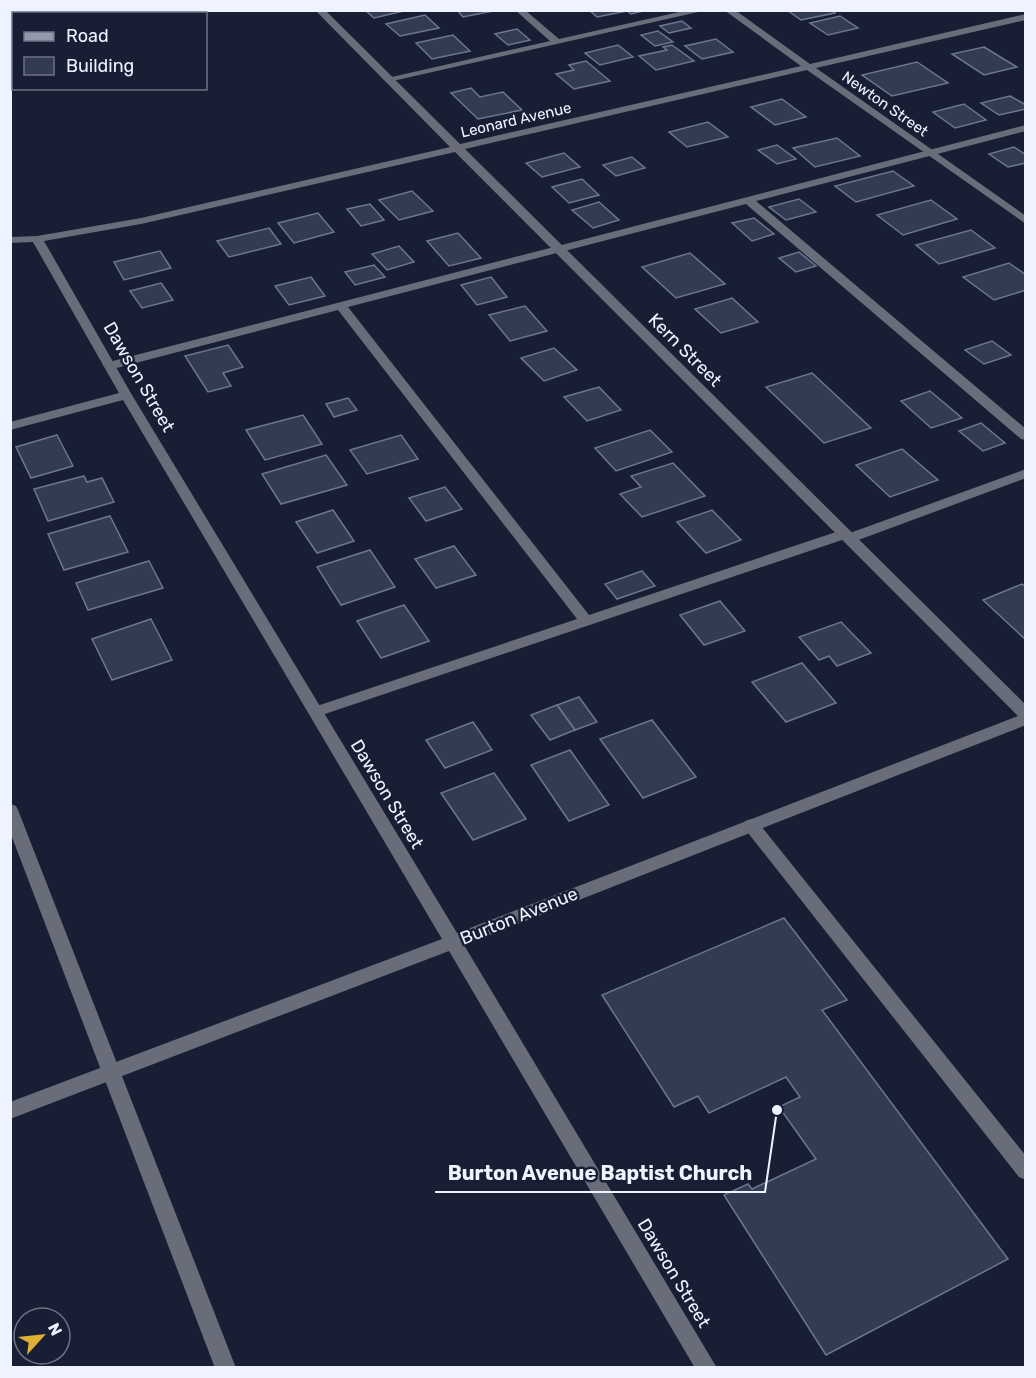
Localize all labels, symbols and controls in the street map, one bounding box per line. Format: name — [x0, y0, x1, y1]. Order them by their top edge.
legend — [12, 12, 207, 90]
text: Road — [66, 25, 109, 47]
text: Building — [66, 55, 134, 77]
street label: Newton Street — [838, 68, 932, 140]
street label: Leonard Avenue — [459, 99, 573, 141]
street label: Kern Street — [644, 309, 726, 391]
street label: Dawson Street — [99, 318, 179, 436]
street label: Dawson Street — [346, 735, 428, 853]
street label: Burton Avenue — [457, 882, 581, 950]
callout: Burton Avenue Baptist Church — [435, 1154, 765, 1192]
text: Burton Avenue Baptist Church — [448, 1161, 752, 1185]
street label: Dawson Street — [633, 1214, 715, 1332]
north arrow — [12, 1306, 72, 1366]
text: N — [44, 1320, 66, 1339]

